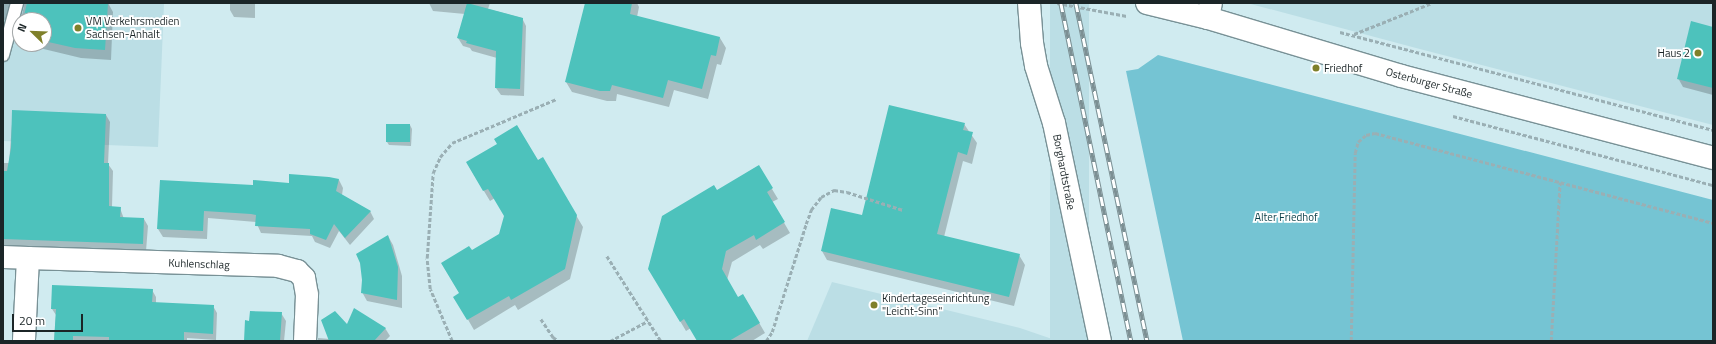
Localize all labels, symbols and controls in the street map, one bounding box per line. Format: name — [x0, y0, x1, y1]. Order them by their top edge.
north arrow — [12, 12, 52, 52]
place label: VM Verkehrsmedien Sachsen-Anhalt — [86, 15, 179, 41]
text: N — [13, 21, 31, 34]
marker: VM Verkehrsmedien Sachsen-Anhalt — [73, 23, 83, 33]
place label: Haus 2 — [1658, 46, 1690, 60]
marker: Haus 2 — [1693, 48, 1703, 58]
place label: Friedhof — [1324, 61, 1362, 75]
marker: Friedhof — [1311, 63, 1321, 73]
street label: Osterburger Straße — [1384, 65, 1474, 101]
street label: Borghardtstraße — [1050, 133, 1078, 211]
park label: Alter Friedhof — [1254, 210, 1318, 224]
street label: Kuhlenschlag — [168, 256, 230, 272]
place label: Kindertageseinrichtung "Leicht-Sinn" — [882, 292, 989, 318]
marker: Kindertageseinrichtung "Leicht-Sinn" — [869, 300, 879, 310]
scale bar — [14, 306, 85, 332]
text: 20 m — [19, 311, 45, 330]

